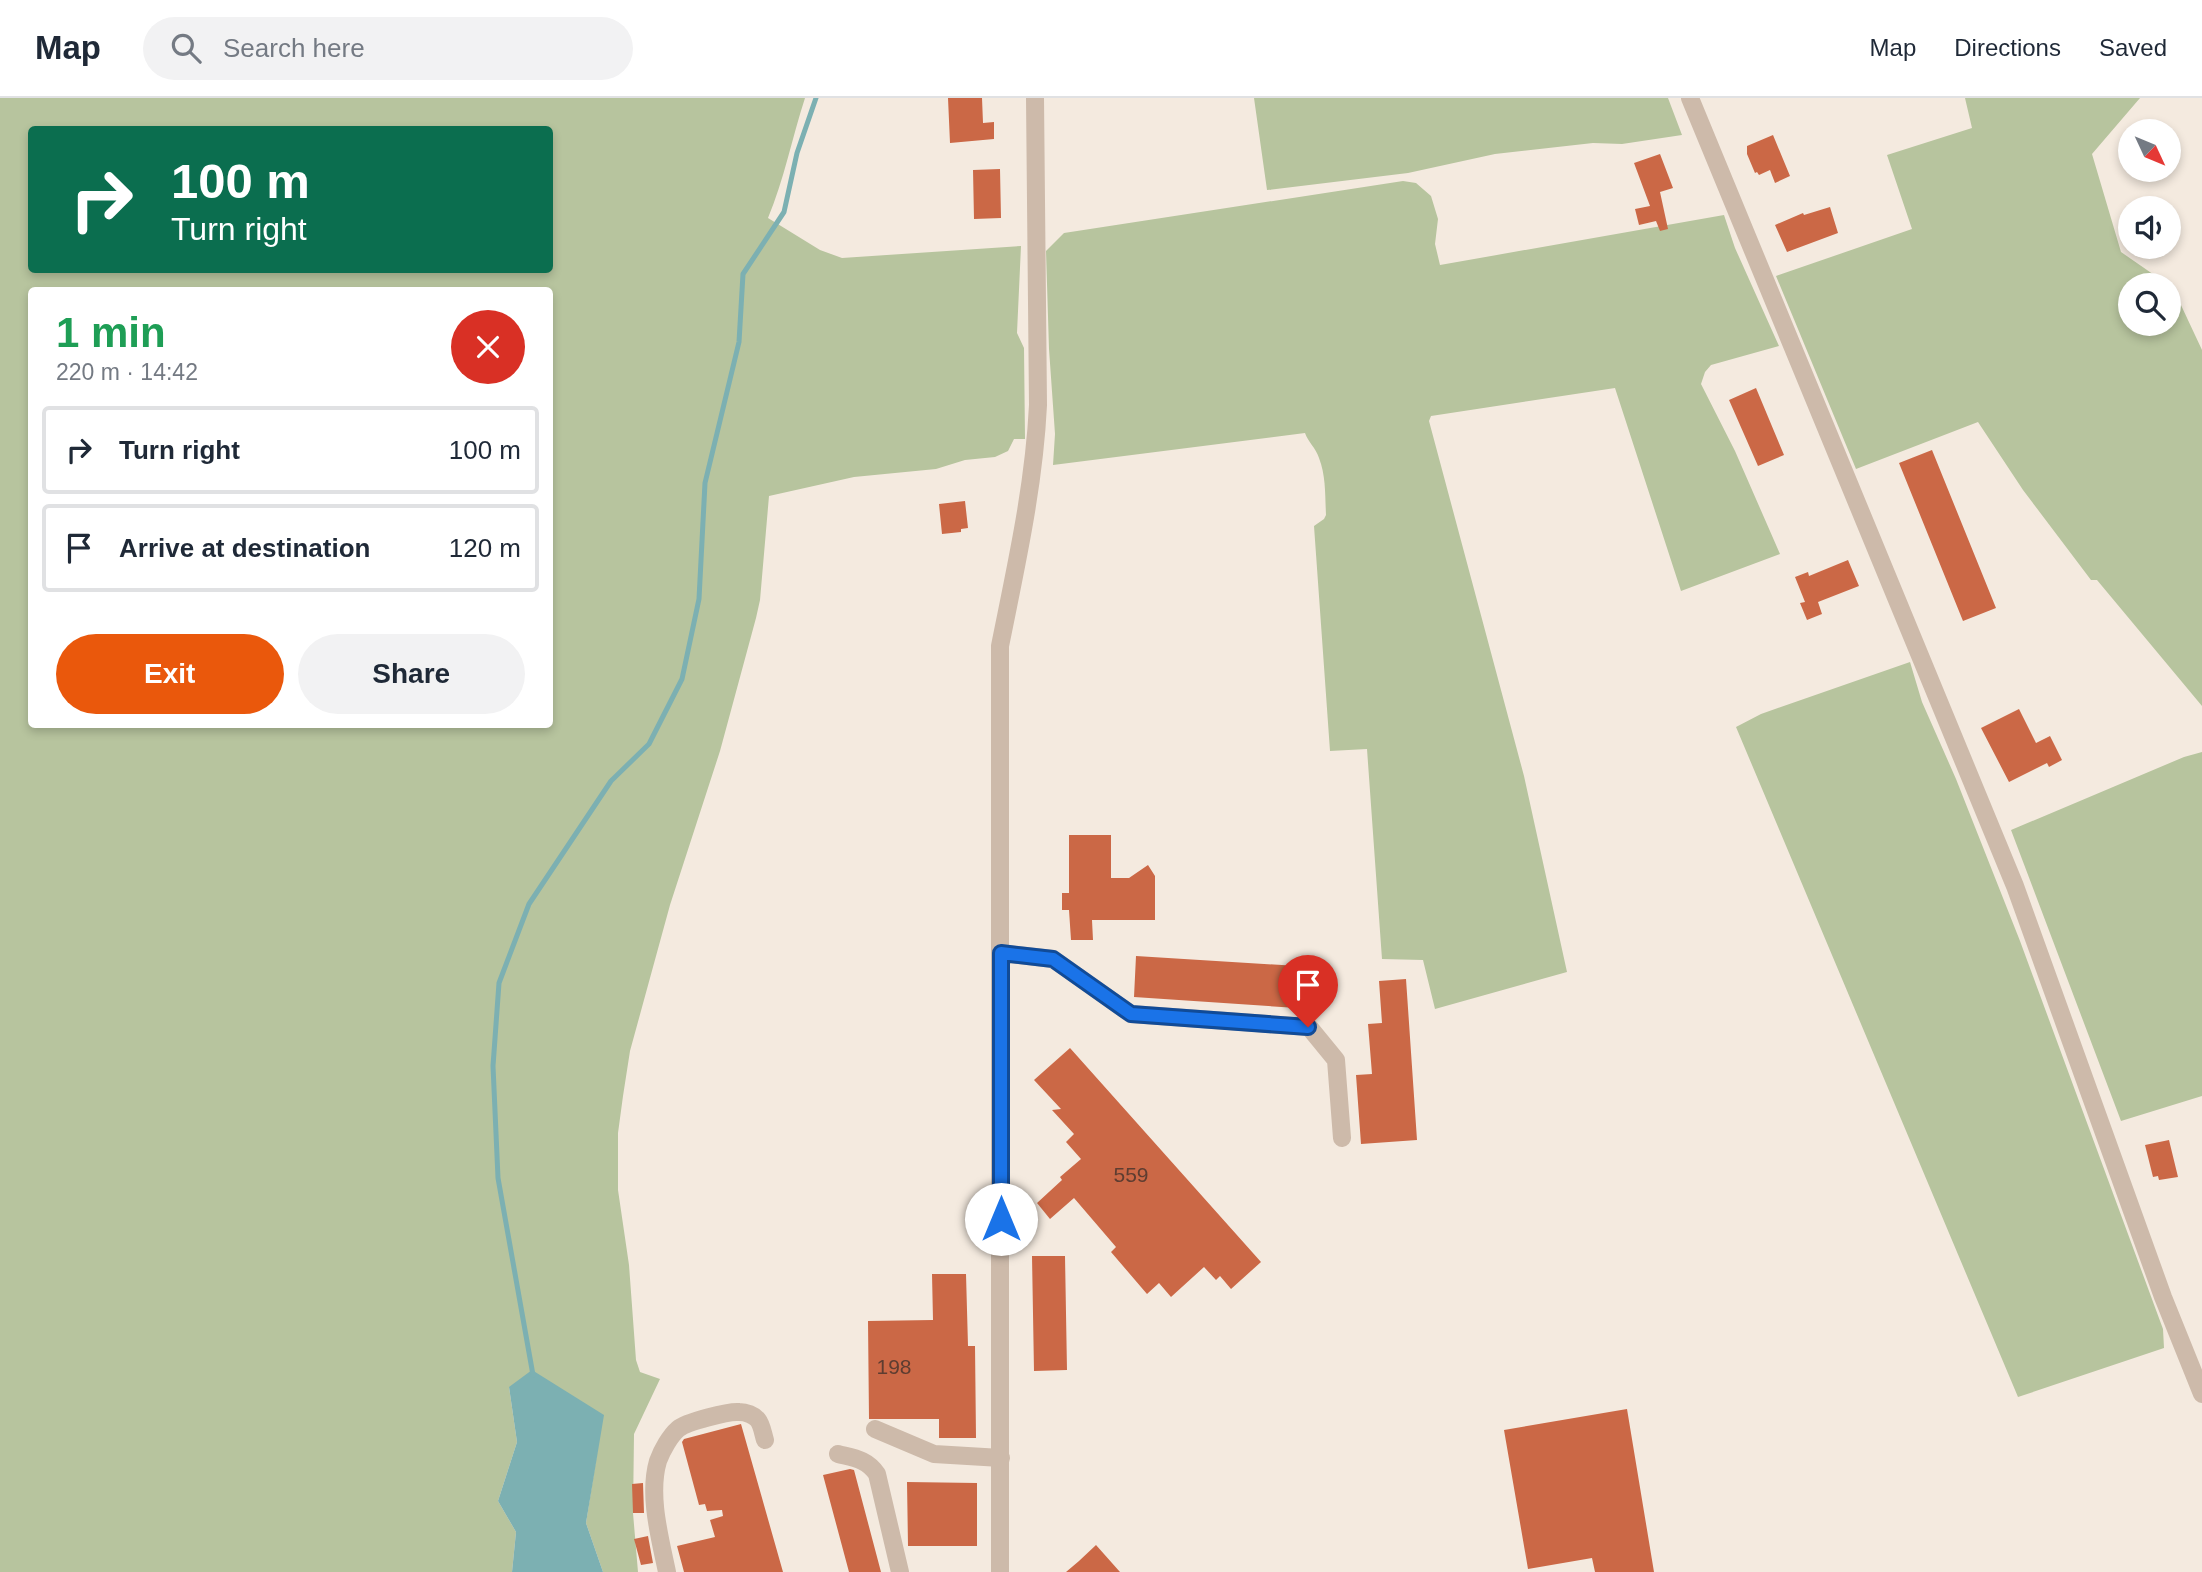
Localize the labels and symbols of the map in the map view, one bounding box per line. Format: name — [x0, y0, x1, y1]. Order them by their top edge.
north arrow — [2118, 119, 2180, 182]
pin — [1278, 955, 1338, 1027]
house number: 559 — [1113, 1163, 1149, 1186]
position arrow — [964, 1182, 1038, 1256]
house number: 198 — [876, 1355, 912, 1378]

